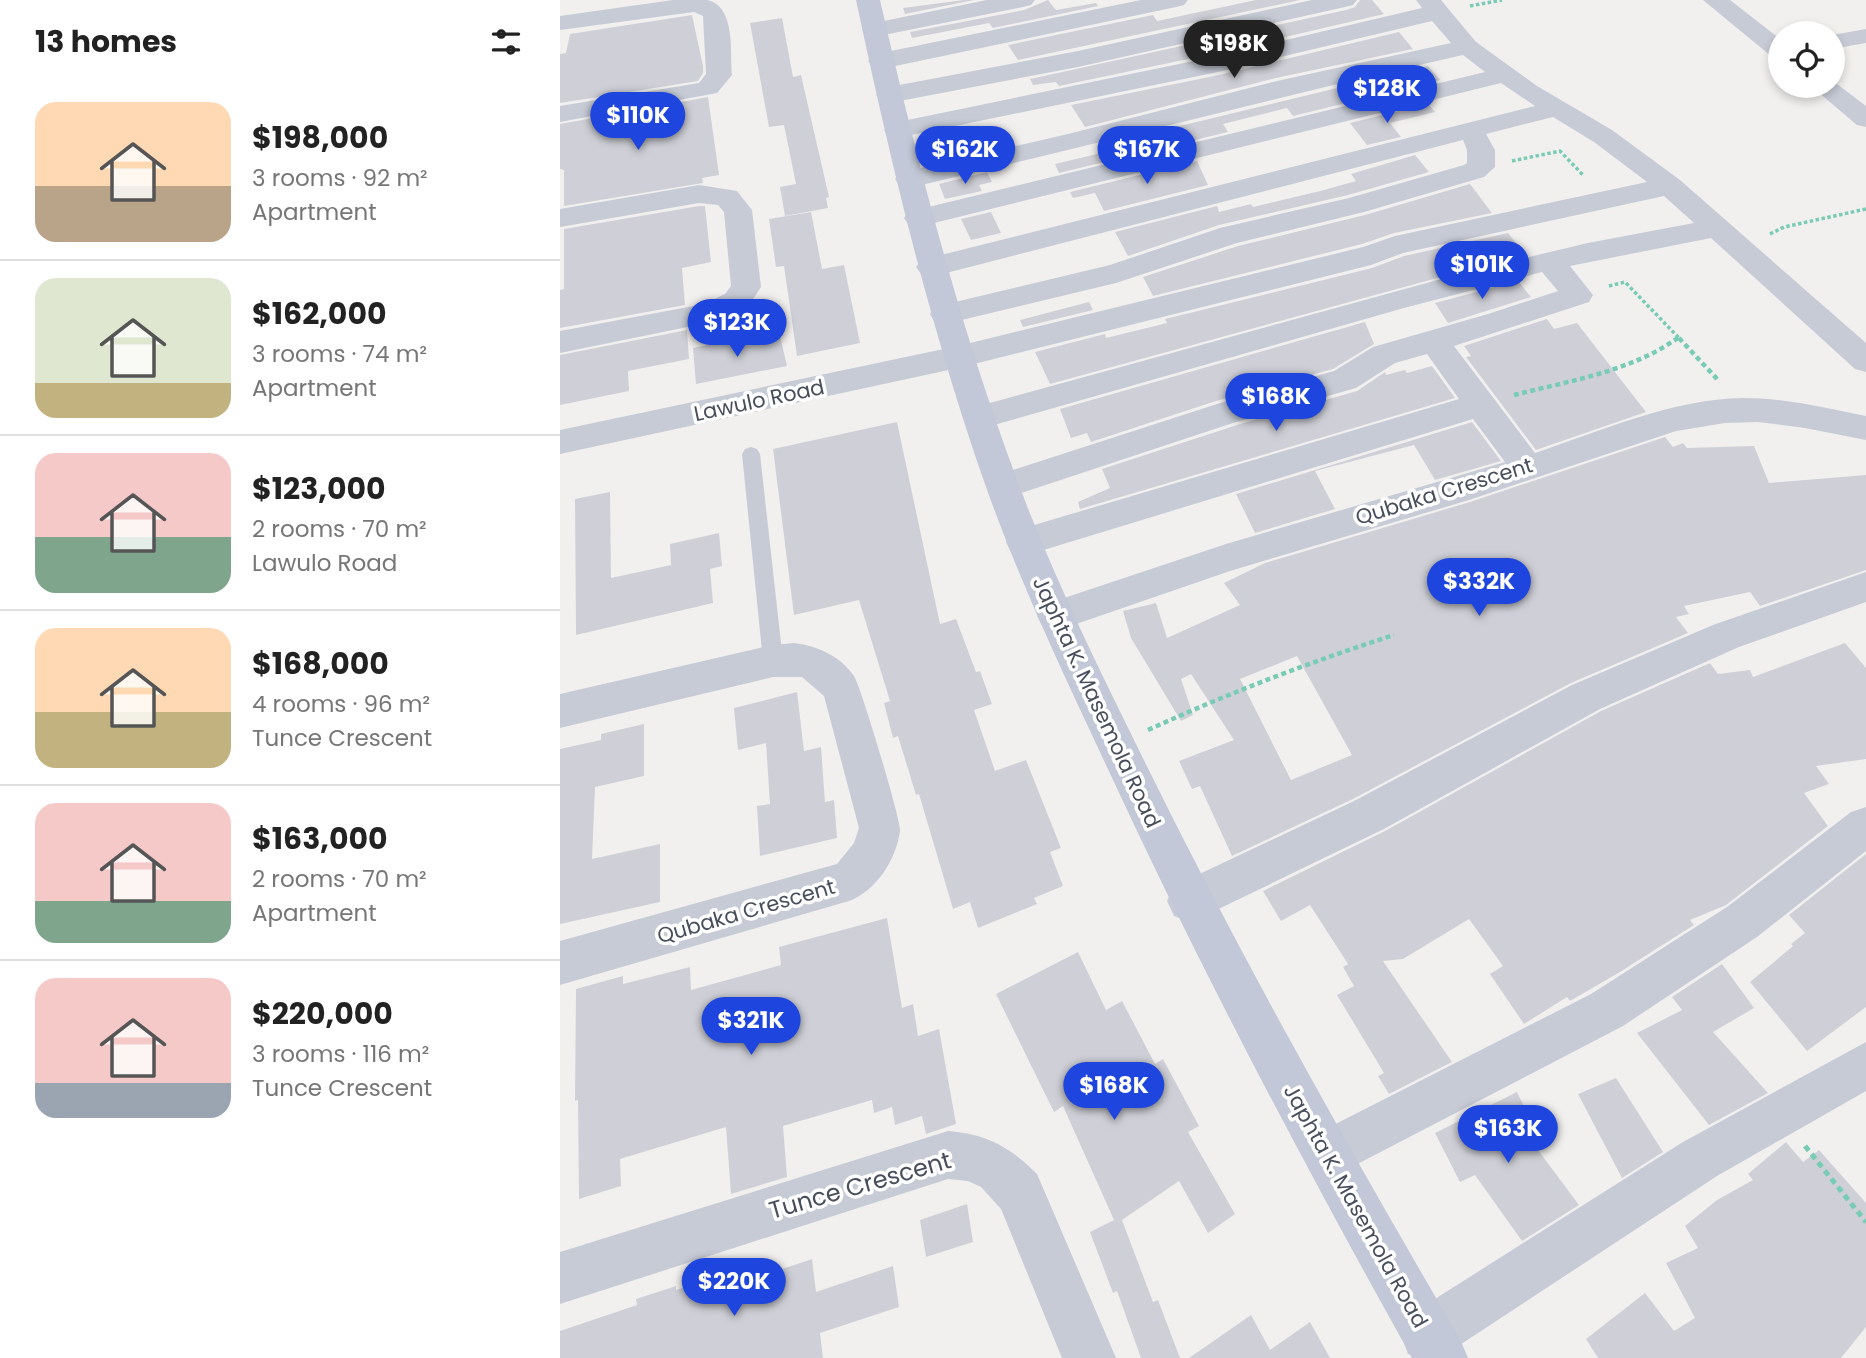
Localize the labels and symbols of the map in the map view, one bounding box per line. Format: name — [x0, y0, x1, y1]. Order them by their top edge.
pin: $198K — [1185, 20, 1283, 80]
pin: $128K — [1338, 66, 1436, 125]
pin: $110K — [589, 92, 687, 152]
pin: $162K — [916, 127, 1014, 186]
pin: $167K — [1098, 127, 1196, 186]
pin: $101K — [1433, 242, 1531, 301]
pin: $123K — [688, 300, 786, 359]
street label: Lawulo Road — [691, 372, 827, 428]
pin: $168K — [1227, 374, 1325, 433]
street label: Qubaka Crescent — [1352, 450, 1536, 532]
pin: $332K — [1430, 558, 1528, 618]
street label: Japhta K. Masemola Road — [1026, 572, 1168, 832]
street label: Qubaka Crescent — [654, 872, 838, 950]
pin: $321K — [702, 998, 800, 1057]
pin: $168K — [1065, 1062, 1163, 1122]
street label: Japhta K. Masemola Road — [1277, 1079, 1435, 1333]
pin: $163K — [1459, 1106, 1557, 1165]
street label: Tunce Crescent — [765, 1143, 955, 1227]
pin: $220K — [685, 1258, 783, 1318]

